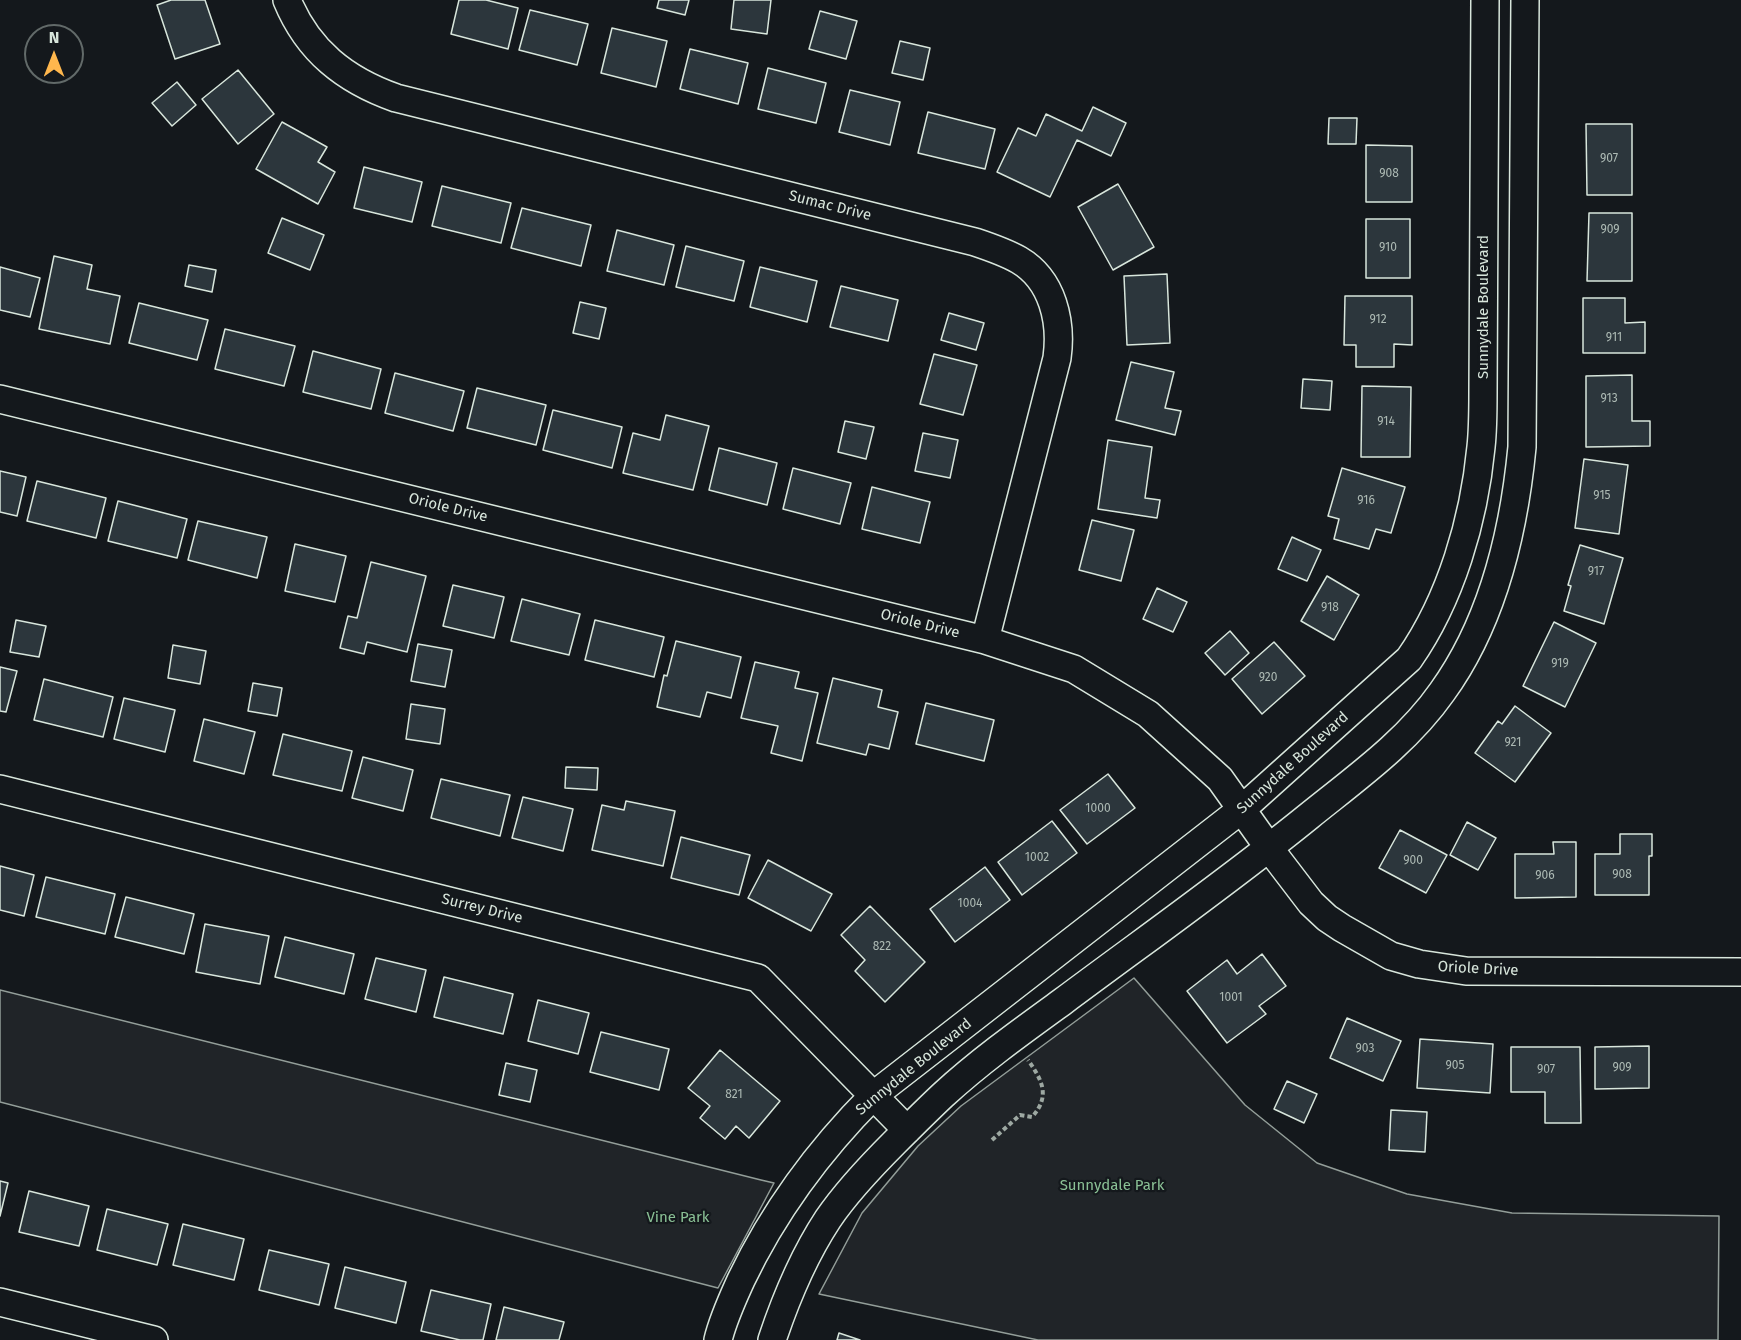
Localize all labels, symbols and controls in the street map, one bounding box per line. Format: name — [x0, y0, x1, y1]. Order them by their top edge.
north arrow — [24, 24, 84, 84]
text: N — [49, 28, 59, 47]
house number: 907 — [1600, 152, 1618, 166]
house number: 908 — [1379, 167, 1399, 181]
street label: Sumac Drive — [787, 187, 873, 225]
house number: 909 — [1600, 223, 1620, 237]
street label: Sunnydale Boulevard — [1475, 235, 1493, 379]
house number: 910 — [1379, 241, 1397, 255]
house number: 912 — [1369, 313, 1387, 327]
house number: 911 — [1606, 331, 1622, 345]
house number: 913 — [1600, 392, 1618, 406]
house number: 914 — [1377, 415, 1395, 429]
street label: Oriole Drive — [407, 489, 489, 527]
house number: 915 — [1593, 489, 1611, 503]
house number: 916 — [1357, 494, 1375, 508]
house number: 917 — [1588, 565, 1604, 579]
house number: 918 — [1321, 601, 1339, 615]
street label: Oriole Drive — [879, 605, 961, 643]
house number: 919 — [1551, 657, 1569, 671]
house number: 920 — [1259, 671, 1277, 685]
street label: Sunnydale Boulevard — [1234, 708, 1352, 818]
house number: 921 — [1505, 736, 1521, 750]
house number: 1000 — [1085, 802, 1111, 816]
house number: 1002 — [1025, 851, 1049, 865]
house number: 900 — [1403, 854, 1423, 868]
house number: 908 — [1612, 868, 1632, 882]
house number: 906 — [1535, 869, 1555, 883]
street label: Surrey Drive — [440, 890, 524, 928]
house number: 1004 — [958, 897, 982, 911]
house number: 822 — [873, 940, 891, 954]
street label: Oriole Drive — [1437, 958, 1519, 980]
house number: 1001 — [1219, 991, 1243, 1005]
street label: Sunnydale Boulevard — [852, 1015, 976, 1119]
house number: 903 — [1356, 1042, 1374, 1056]
house number: 905 — [1445, 1059, 1465, 1073]
house number: 909 — [1612, 1061, 1632, 1075]
house number: 907 — [1537, 1063, 1555, 1077]
house number: 821 — [725, 1088, 743, 1102]
park label: Sunnydale Park — [1060, 1177, 1164, 1195]
park label: Vine Park — [646, 1209, 710, 1227]

